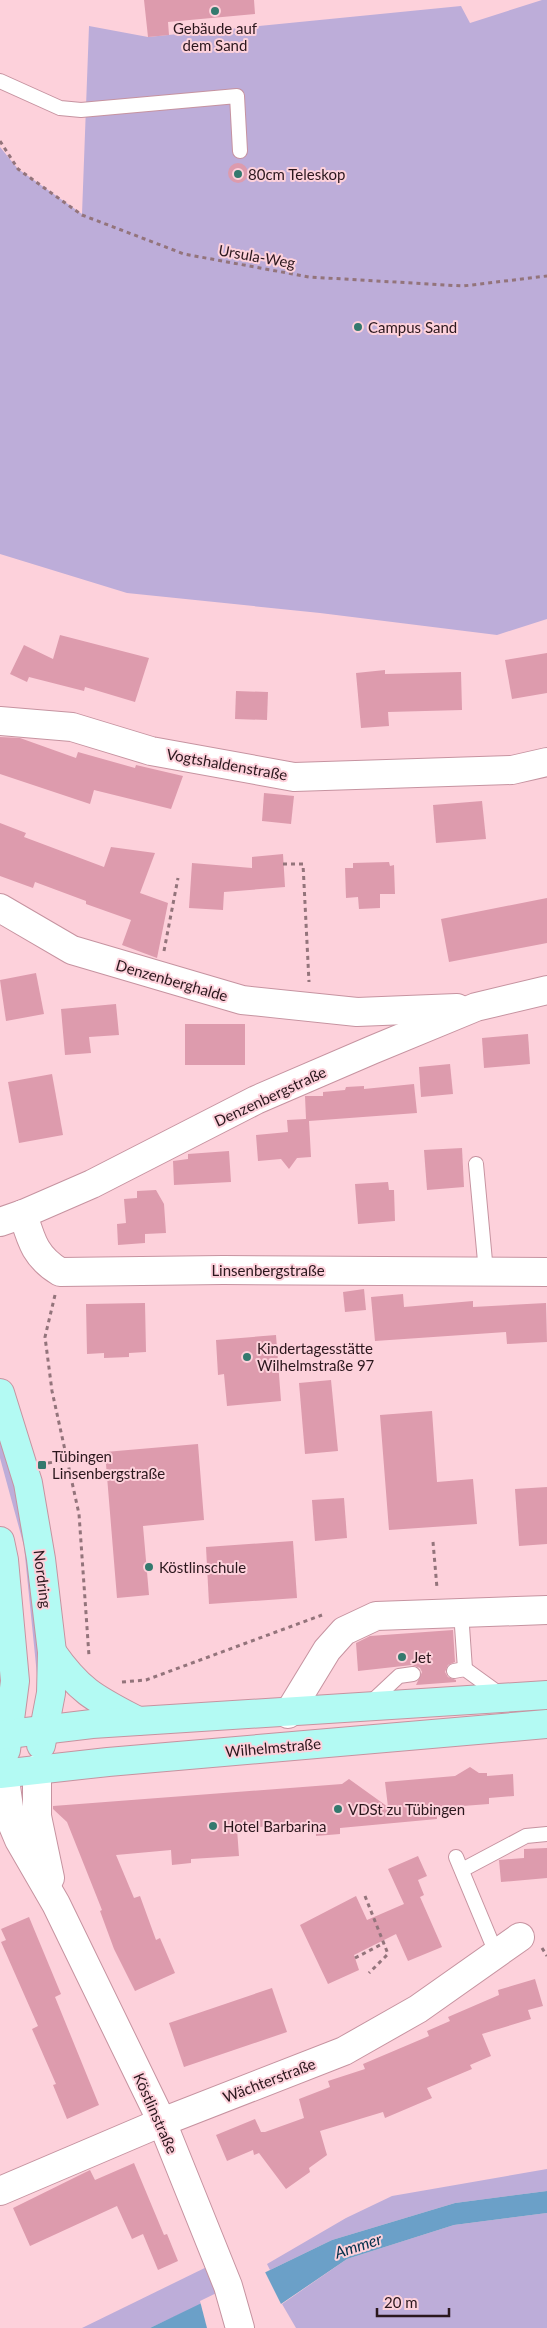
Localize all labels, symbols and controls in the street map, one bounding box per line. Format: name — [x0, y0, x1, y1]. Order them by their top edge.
marker: Gebäude auf dem Sand — [209, 5, 221, 17]
place label: Gebäude auf dem Sand — [173, 19, 258, 54]
place label: 80cm Teleskop — [248, 165, 345, 183]
marker: 80cm Teleskop — [232, 168, 244, 180]
street label: Ursula-Weg — [217, 240, 297, 272]
place label: Campus Sand — [368, 318, 457, 336]
marker: Campus Sand — [352, 321, 364, 333]
street label: Vogtshaldenstraße — [165, 744, 289, 784]
street label: Denzenberghalde — [114, 955, 230, 1005]
street label: Denzenbergstraße — [211, 1062, 329, 1130]
street label: Linsenbergstraße — [211, 1261, 325, 1279]
place label: Kindertagesstätte Wilhelmstraße 97 — [257, 1339, 375, 1374]
marker: Kindertagesstätte Wilhelmstraße 97 — [241, 1351, 253, 1363]
place label: Tübingen Linsenbergstraße — [52, 1447, 165, 1482]
marker: Tübingen Linsenbergstraße — [36, 1459, 48, 1471]
street label: Nordring — [31, 1549, 56, 1609]
place label: Köstlinschule — [159, 1558, 246, 1576]
marker: Köstlinschule — [143, 1561, 155, 1573]
place label: Jet — [412, 1648, 432, 1666]
marker: Jet — [396, 1651, 408, 1663]
street label: Wilhelmstraße — [224, 1734, 322, 1760]
place label: VDSt zu Tübingen — [348, 1800, 465, 1818]
marker: VDSt zu Tübingen — [332, 1803, 344, 1815]
place label: Hotel Barbarina — [223, 1817, 326, 1835]
marker: Hotel Barbarina — [207, 1820, 219, 1832]
street label: Wächterstraße — [220, 2054, 318, 2106]
street label: Köstlinstraße — [130, 2070, 182, 2156]
water label: Ammer — [331, 2228, 384, 2262]
scale bar — [377, 2286, 450, 2318]
text: 20 m — [384, 2293, 418, 2311]

